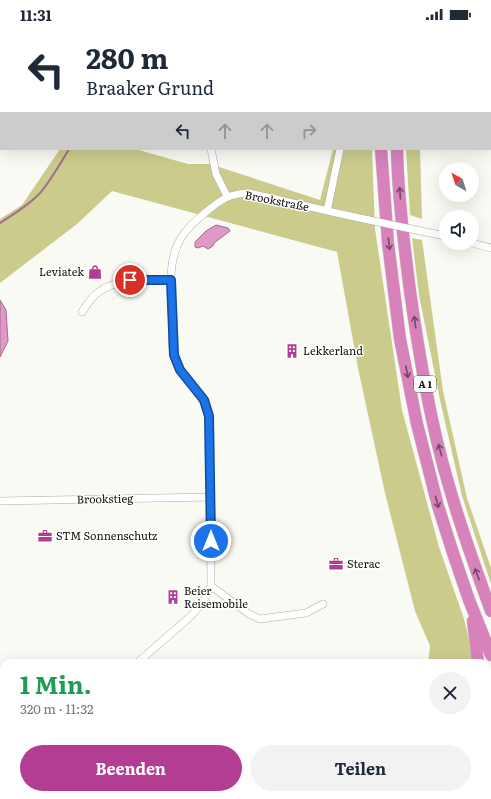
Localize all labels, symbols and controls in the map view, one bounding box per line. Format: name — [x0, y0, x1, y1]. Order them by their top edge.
text: 11:31 — [20, 3, 52, 26]
text: 280 m — [86, 36, 168, 78]
icon: left — [20, 44, 72, 96]
text: Braaker Grund — [86, 74, 214, 101]
icon: left — [172, 120, 194, 142]
icon: ahead — [214, 120, 236, 142]
icon: ahead — [256, 120, 278, 142]
icon: right — [298, 120, 320, 142]
north arrow — [439, 162, 479, 202]
map controls — [439, 162, 479, 250]
street label: Brookstraße — [244, 186, 311, 214]
one-way arrow — [397, 187, 404, 200]
button: sound — [439, 210, 479, 250]
one-way arrow — [385, 237, 392, 250]
place label: Leviatek — [39, 263, 84, 279]
pin — [113, 263, 147, 297]
shop icon: Leviatek — [87, 264, 103, 280]
icon: arrive — [119, 269, 141, 291]
one-way arrow — [411, 316, 419, 329]
place label: Lekkerland — [303, 342, 363, 358]
building icon: Lekkerland — [284, 343, 300, 359]
one-way arrow — [403, 366, 411, 379]
road number: A 1 — [414, 376, 436, 392]
one-way arrow — [436, 443, 443, 456]
street label: Brookstieg — [77, 489, 134, 506]
one-way arrow — [434, 495, 442, 508]
position arrow — [190, 520, 232, 562]
place label: STM Sonnenschutz — [56, 527, 158, 543]
office icon: STM Sonnenschutz — [37, 528, 53, 544]
place label: Sterac — [347, 555, 381, 571]
office icon: Sterac — [328, 556, 344, 572]
one-way arrow — [473, 569, 481, 581]
place label: Beier Reisemobile — [184, 582, 248, 611]
building icon: Beier Reisemobile — [165, 589, 181, 605]
text: 1 Min. — [20, 666, 92, 701]
button: close — [429, 672, 471, 714]
text: 320 m · 11:32 — [20, 699, 94, 718]
button: Beenden — [20, 745, 242, 791]
button: Teilen — [250, 745, 471, 791]

